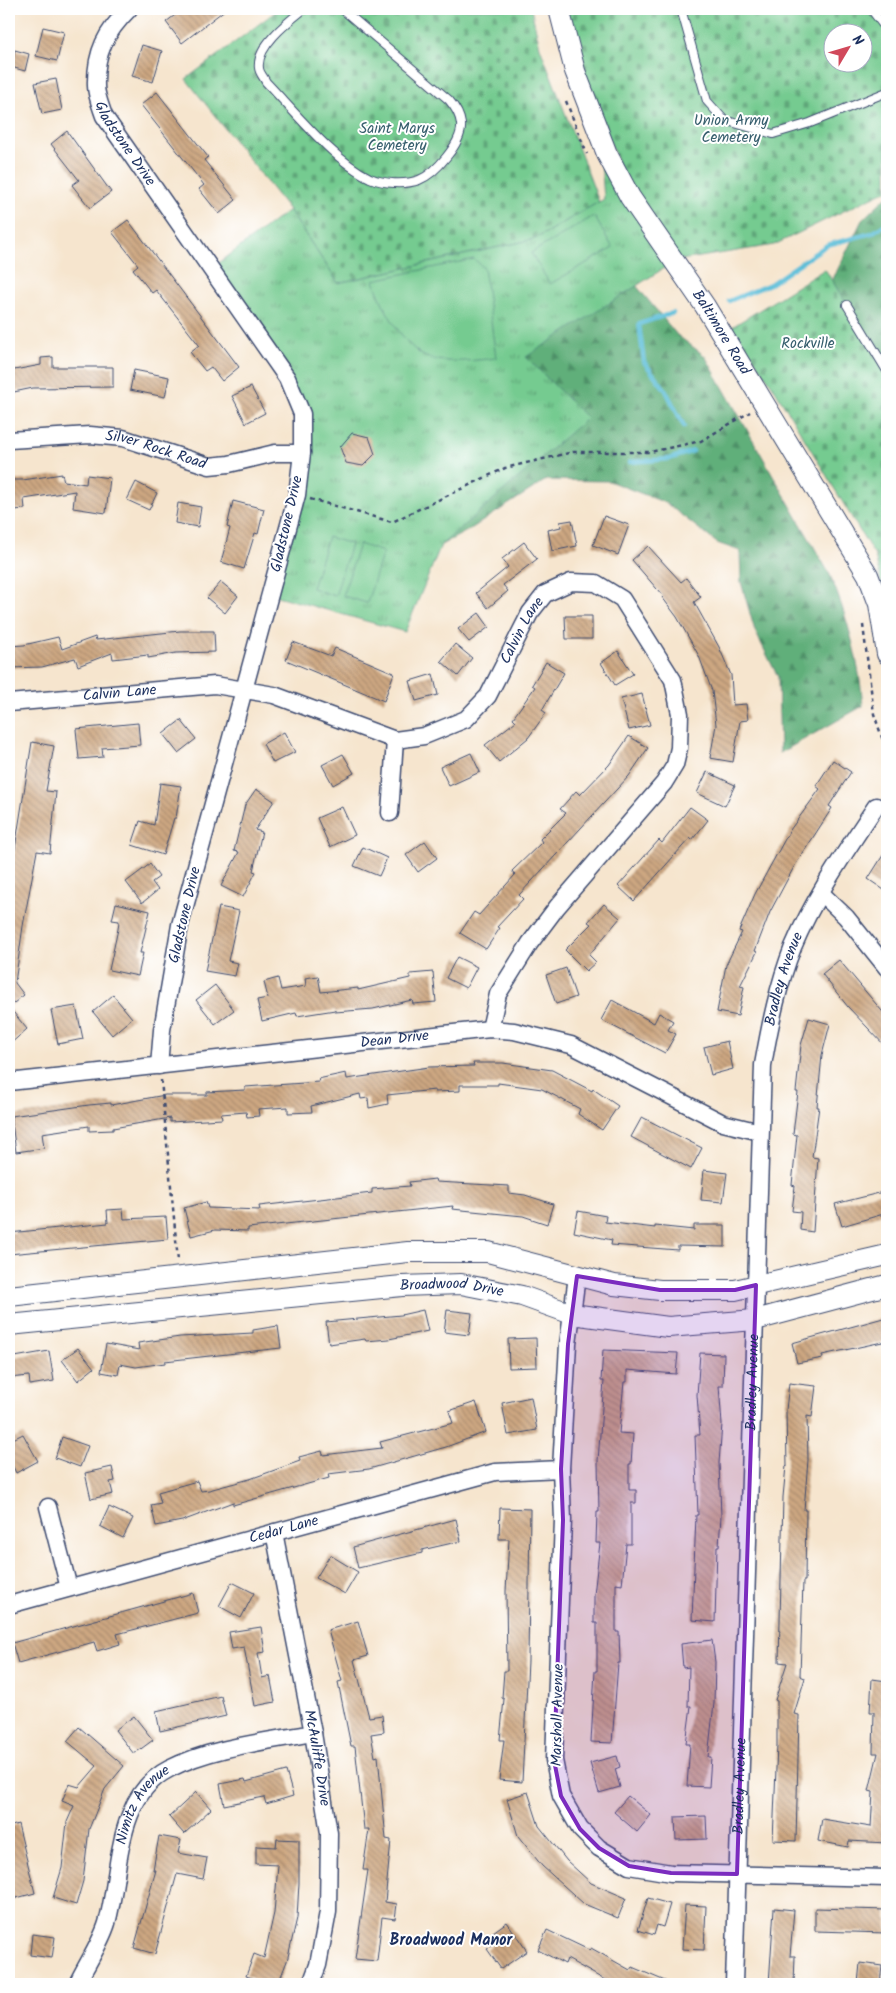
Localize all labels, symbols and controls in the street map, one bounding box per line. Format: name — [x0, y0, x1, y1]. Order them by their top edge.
north arrow — [824, 22, 874, 72]
text: N — [846, 30, 869, 51]
street label: Gladstone Drive — [88, 98, 162, 191]
park label: Union Army Cemetery — [694, 109, 769, 150]
park label: Saint Marys Cemetery — [359, 117, 435, 158]
street label: Baltimore Road — [685, 285, 757, 380]
park label: Rockville — [781, 332, 835, 356]
street label: Silver Rock Road — [104, 424, 210, 477]
street label: Gladstone Drive — [264, 473, 310, 575]
street label: Calvin Lane — [494, 591, 551, 668]
street label: Calvin Lane — [82, 678, 158, 708]
street label: Gladstone Drive — [162, 864, 208, 966]
street label: Bradley Avenue — [759, 928, 810, 1028]
street label: Dean Drive — [359, 1024, 430, 1055]
street label: Broadwood Drive — [399, 1272, 506, 1304]
street label: Bradley Avenue — [739, 1333, 767, 1431]
street label: Cedar Lane — [246, 1509, 322, 1551]
street label: Marshall Avenue — [545, 1663, 571, 1767]
street label: McAuliffe Drive — [297, 1708, 337, 1808]
street label: Bradley Avenue — [727, 1737, 754, 1835]
street label: Nimitz Avenue — [110, 1759, 175, 1847]
district label: Broadwood Manor — [390, 1928, 514, 1953]

